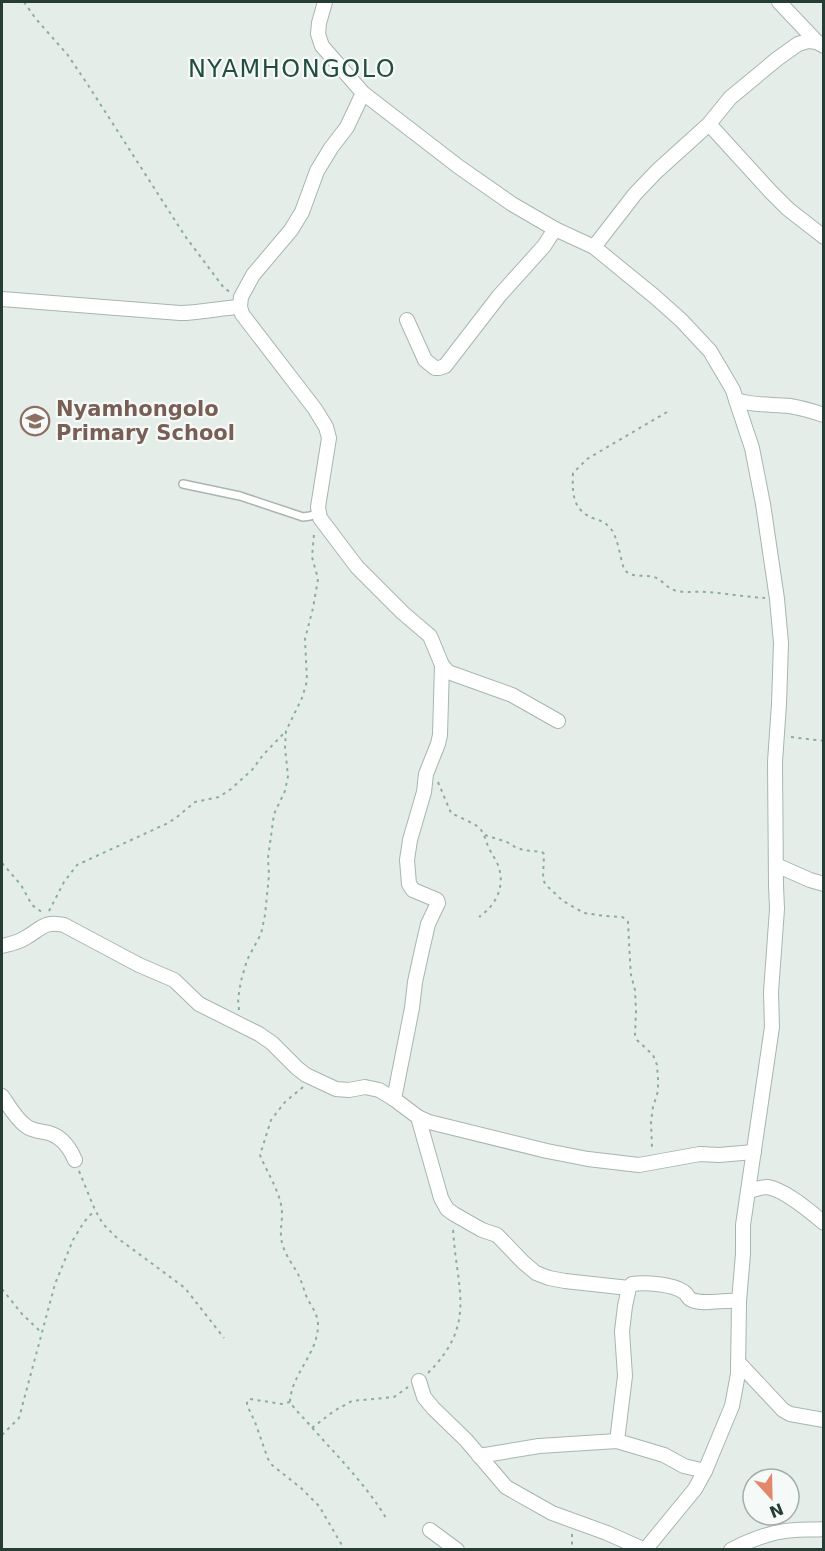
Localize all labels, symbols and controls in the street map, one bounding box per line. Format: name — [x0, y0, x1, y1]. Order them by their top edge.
district label: NYAMHONGOLO — [188, 55, 396, 83]
place label: Nyamhongolo Primary School — [56, 397, 235, 445]
school or university icon: Nyamhongolo Primary School — [19, 405, 51, 437]
north arrow — [741, 1467, 801, 1527]
text: N — [767, 1499, 786, 1522]

